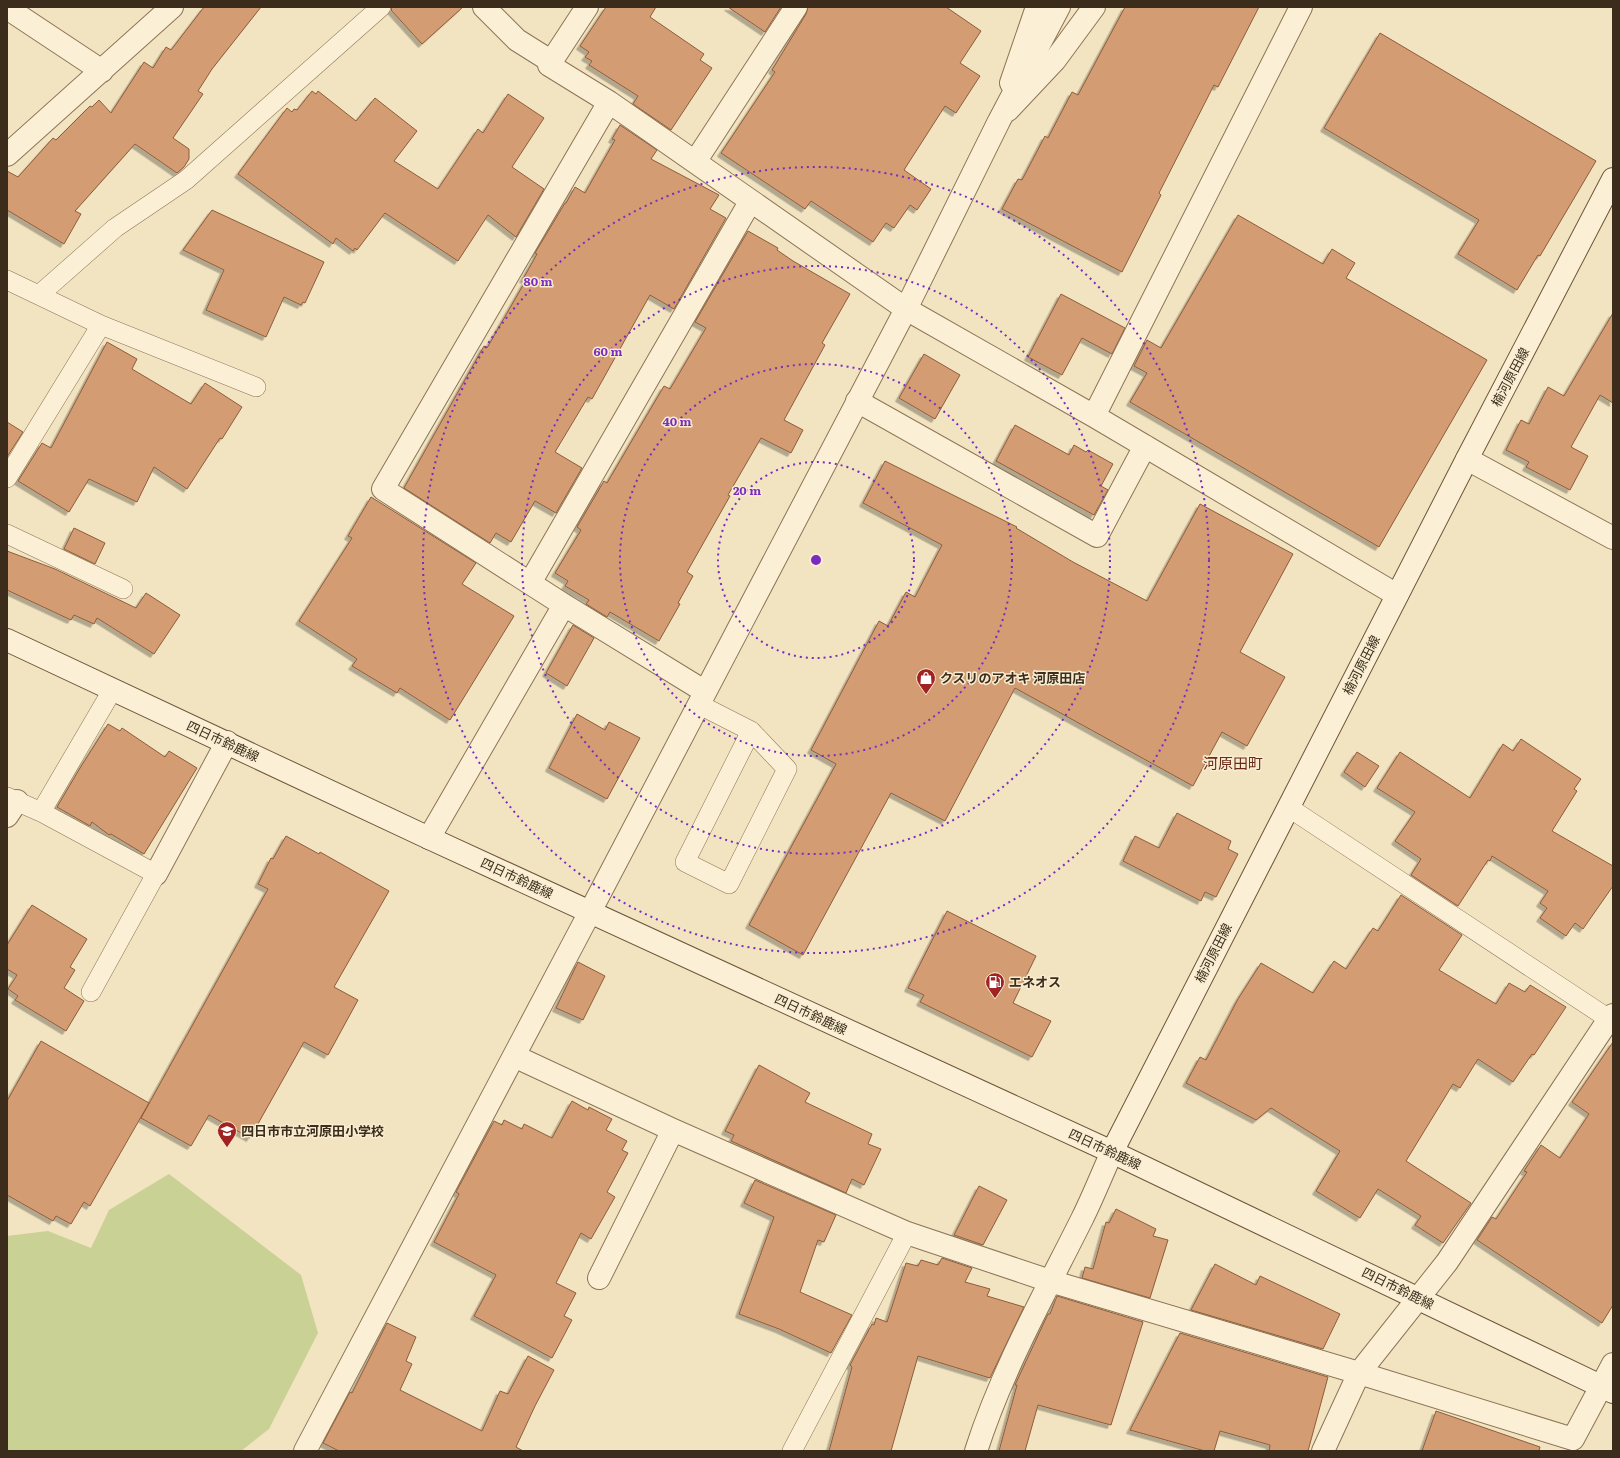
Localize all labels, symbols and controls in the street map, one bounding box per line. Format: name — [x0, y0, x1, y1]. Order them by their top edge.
text: 80 m — [524, 272, 552, 290]
text: 60 m — [594, 342, 622, 360]
street label: 楠河原田線 — [1486, 344, 1533, 410]
text: 40 m — [663, 412, 692, 430]
text: 20 m — [733, 481, 761, 499]
centre of rings — [809, 553, 823, 567]
street label: 楠河原田線 — [1337, 631, 1384, 698]
shop icon: クスリのアオキ 河原田店 — [915, 667, 937, 695]
place label: クスリのアオキ 河原田店 — [940, 668, 1085, 687]
street label: 四日市鈴鹿線 — [184, 715, 263, 766]
district label: 河原田町 — [1203, 751, 1263, 774]
street label: 四日市鈴鹿線 — [478, 852, 557, 903]
street label: 楠河原田線 — [1189, 919, 1236, 986]
fuel station icon: エネオス — [984, 971, 1006, 999]
place label: エネオス — [1009, 972, 1061, 991]
street label: 四日市鈴鹿線 — [772, 988, 851, 1039]
school or university icon: 四日市市立河原田小学校 — [216, 1120, 238, 1148]
place label: 四日市市立河原田小学校 — [241, 1121, 384, 1140]
street label: 四日市鈴鹿線 — [1066, 1123, 1145, 1174]
street label: 四日市鈴鹿線 — [1359, 1262, 1437, 1313]

